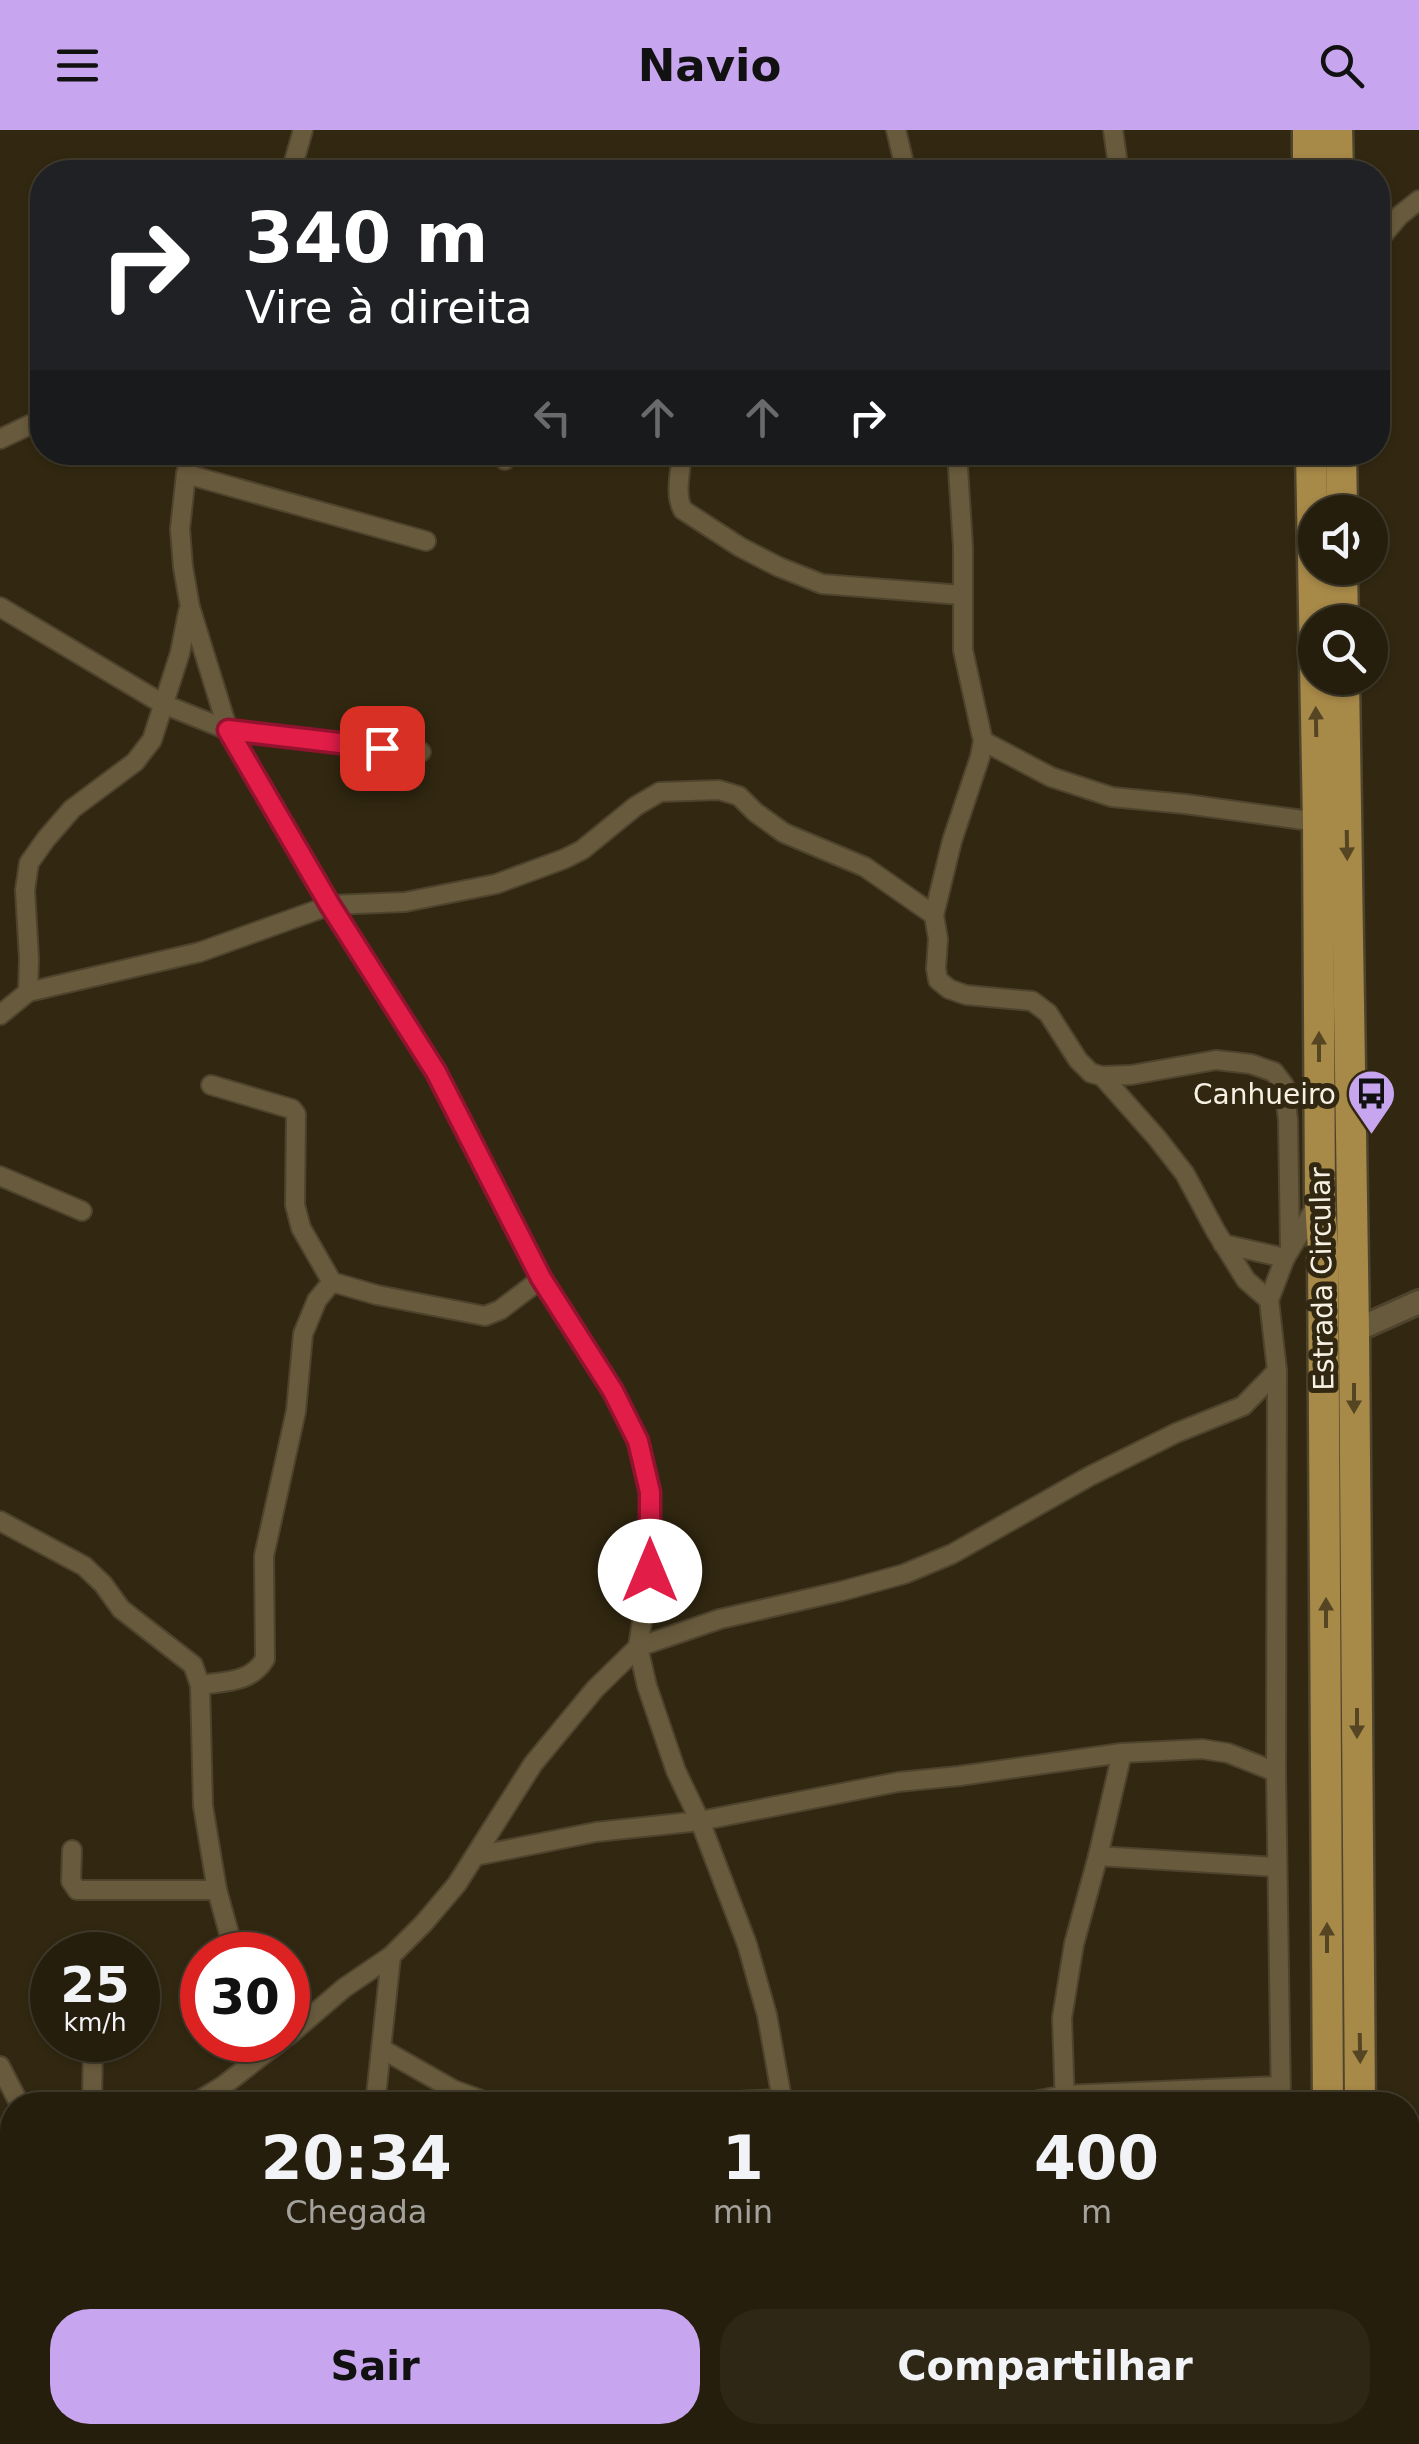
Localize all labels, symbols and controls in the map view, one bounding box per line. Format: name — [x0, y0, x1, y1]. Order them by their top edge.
icon: menu — [50, 38, 105, 93]
icon: search — [1314, 38, 1369, 93]
text: Navio — [638, 39, 781, 92]
text: 340 m — [245, 197, 488, 279]
icon: right — [80, 200, 210, 330]
text: Vire à direita — [245, 281, 533, 334]
icon: left — [525, 390, 580, 445]
icon: ahead — [630, 390, 685, 445]
icon: ahead — [735, 390, 790, 445]
icon: right — [840, 390, 895, 445]
map controls — [1298, 495, 1388, 695]
button: sound — [1298, 495, 1388, 585]
button: search — [1298, 605, 1388, 695]
one-way arrow — [1307, 705, 1323, 737]
pin — [340, 706, 425, 791]
icon: arrive — [355, 721, 410, 776]
one-way arrow — [1339, 829, 1355, 861]
one-way arrow — [1311, 1030, 1327, 1062]
bus stop icon: Canhueiro — [1345, 1068, 1397, 1136]
place label: Canhueiro — [1193, 1078, 1336, 1111]
street label: Estrada Circular — [1304, 1166, 1340, 1391]
one-way arrow — [1347, 1383, 1363, 1415]
position arrow — [598, 1519, 702, 1623]
one-way arrow — [1318, 1596, 1334, 1628]
one-way arrow — [1349, 1708, 1365, 1740]
one-way arrow — [1319, 1921, 1335, 1953]
speed limit sign: 30 — [180, 1932, 310, 2062]
text: 25 — [60, 1956, 130, 2014]
text: km/h — [63, 2008, 127, 2037]
one-way arrow — [1352, 2033, 1368, 2065]
text: 20:34 — [261, 2123, 452, 2193]
text: 1 — [722, 2123, 764, 2193]
text: 400 — [1034, 2123, 1159, 2193]
text: Chegada — [285, 2193, 427, 2231]
text: min — [713, 2193, 773, 2231]
text: m — [1081, 2193, 1112, 2231]
button: Sair — [50, 2309, 700, 2424]
button: Compartilhar — [720, 2309, 1370, 2424]

